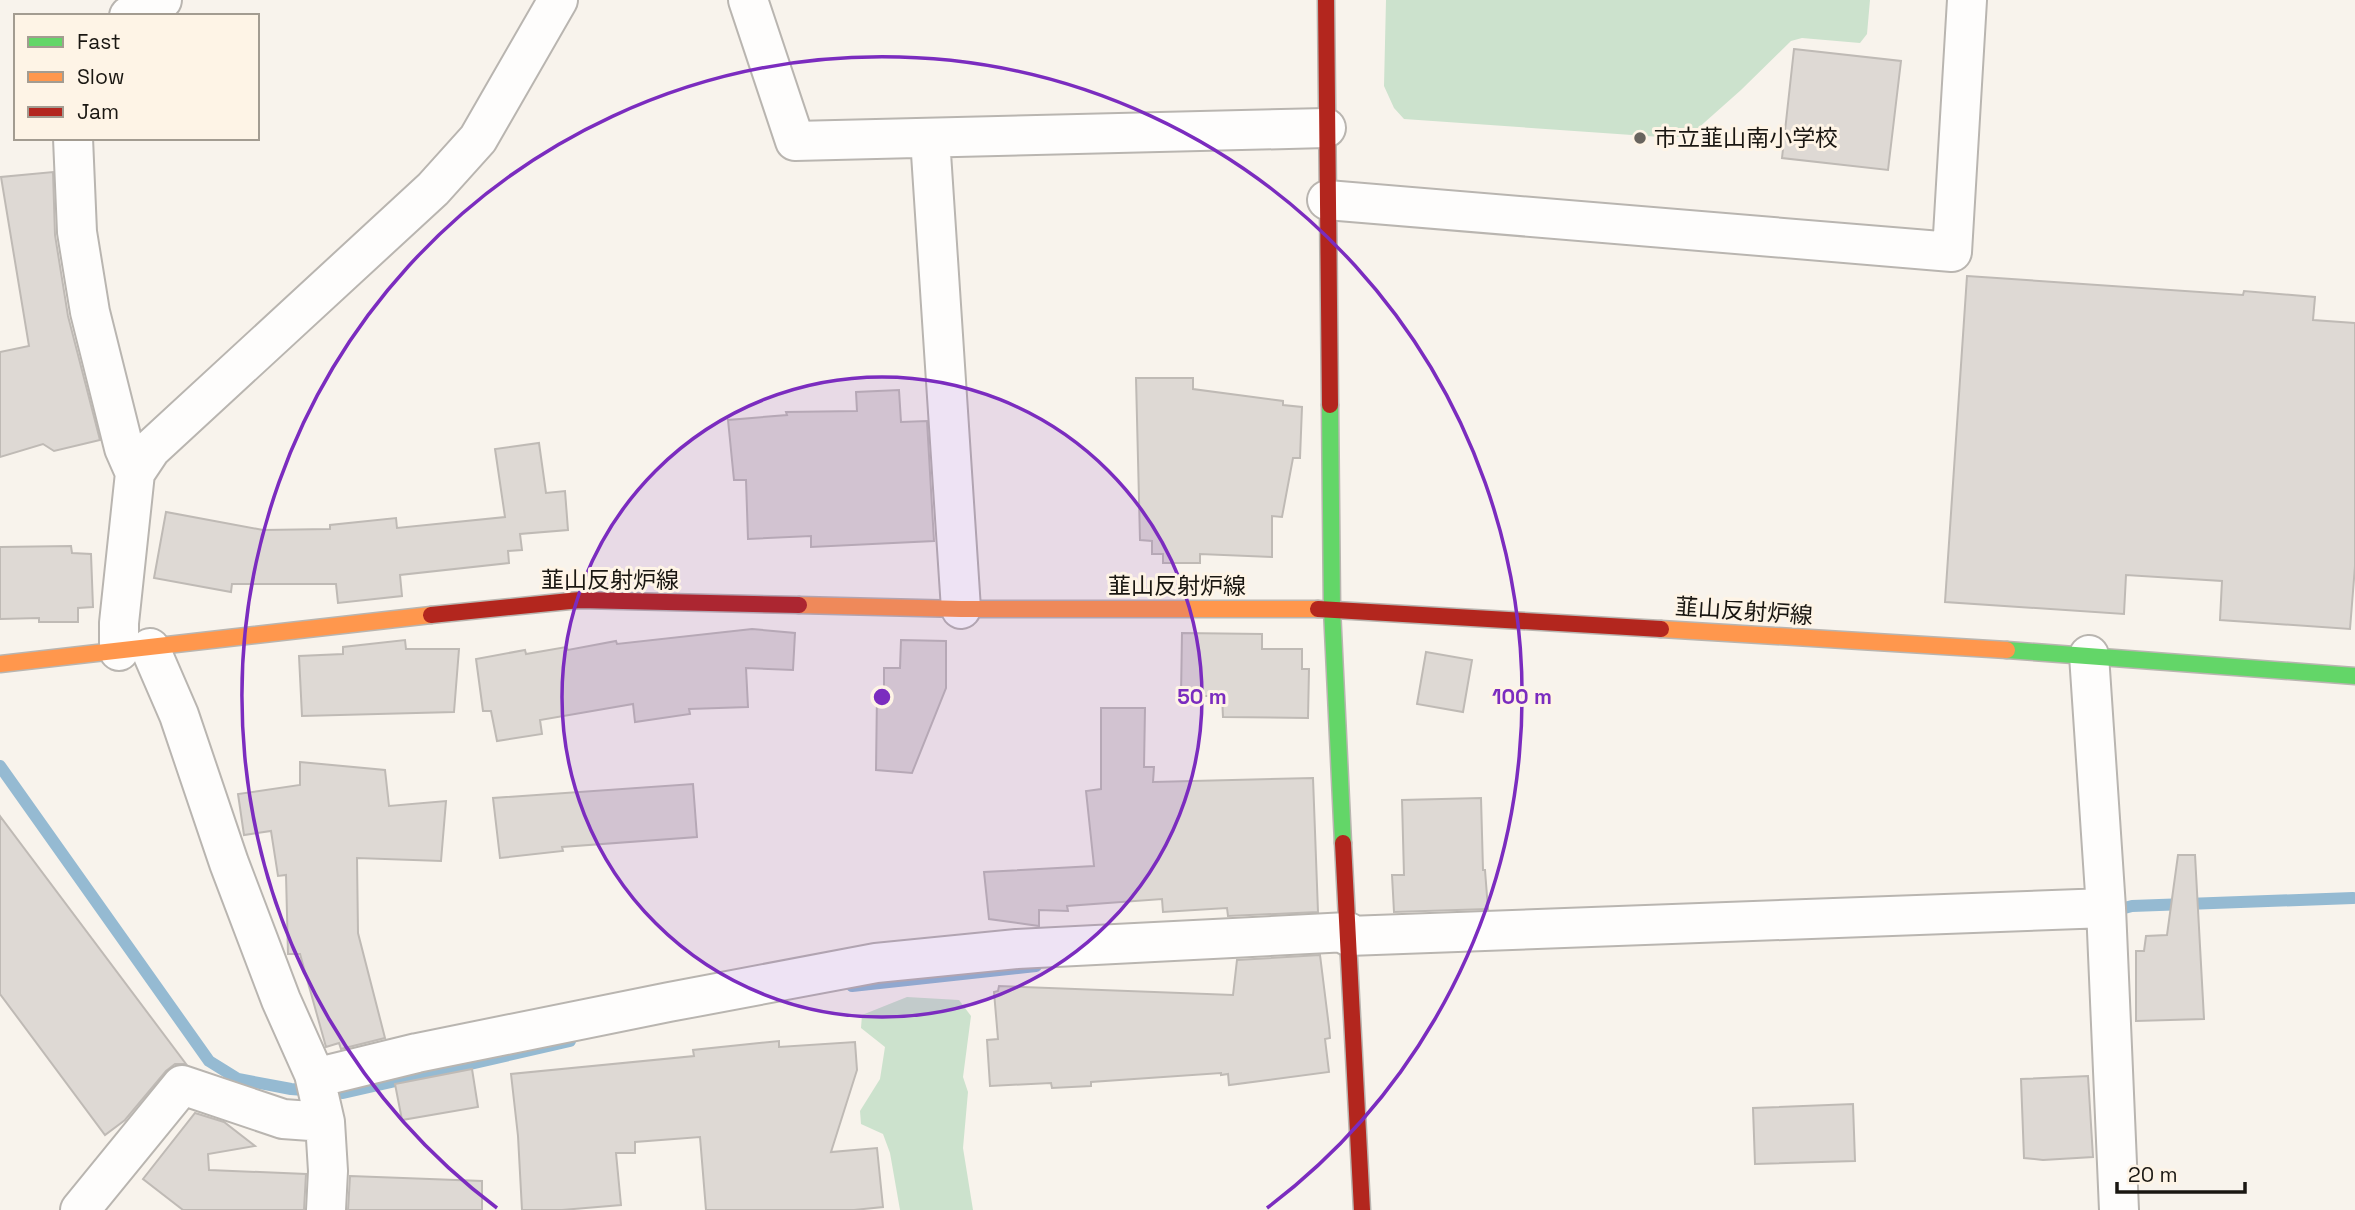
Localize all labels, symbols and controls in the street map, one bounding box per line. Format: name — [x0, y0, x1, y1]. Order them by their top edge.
legend — [14, 14, 259, 140]
text: Fast — [77, 28, 121, 55]
text: Slow — [77, 63, 125, 90]
text: Jam — [77, 98, 119, 125]
place label: 市立韮山南小学校 — [1654, 123, 1838, 153]
marker: 市立韮山南小学校 — [1632, 130, 1648, 146]
street label: 韮山反射炉線 — [541, 565, 679, 595]
street label: 韮山反射炉線 — [1108, 571, 1246, 601]
street label: 韮山反射炉線 — [1674, 591, 1814, 631]
text: 50 m — [1177, 683, 1227, 710]
text: 100 m — [1492, 683, 1552, 710]
centre of rings — [870, 685, 894, 709]
scale bar — [2117, 1150, 2245, 1194]
text: 20 m — [2128, 1161, 2178, 1188]

